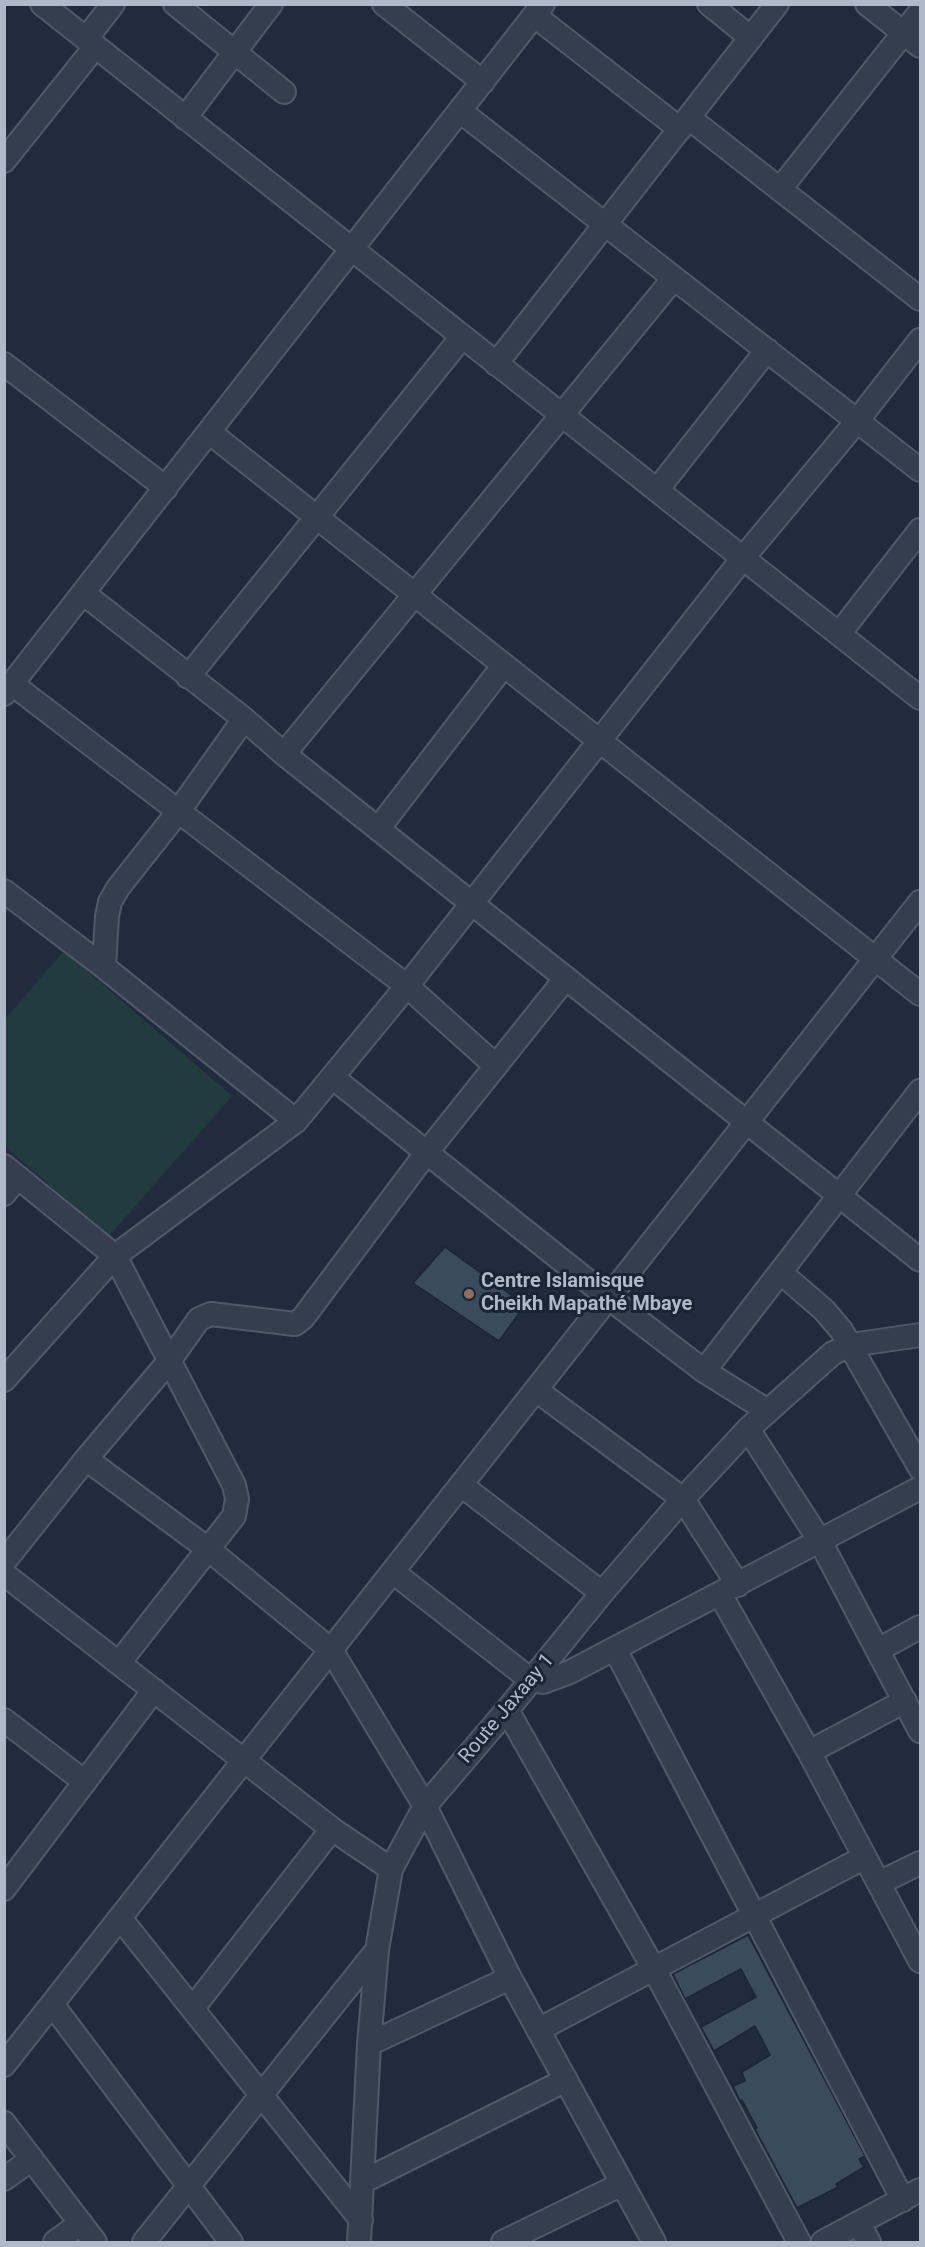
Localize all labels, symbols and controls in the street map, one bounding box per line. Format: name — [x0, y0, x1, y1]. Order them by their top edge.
place label: Centre Islamisque Cheikh Mapathé Mbaye — [481, 1270, 692, 1317]
marker: Centre Islamisque Cheikh Mapathé Mbaye — [462, 1287, 476, 1301]
street label: Route Jaxaay 1 — [454, 1649, 560, 1769]

